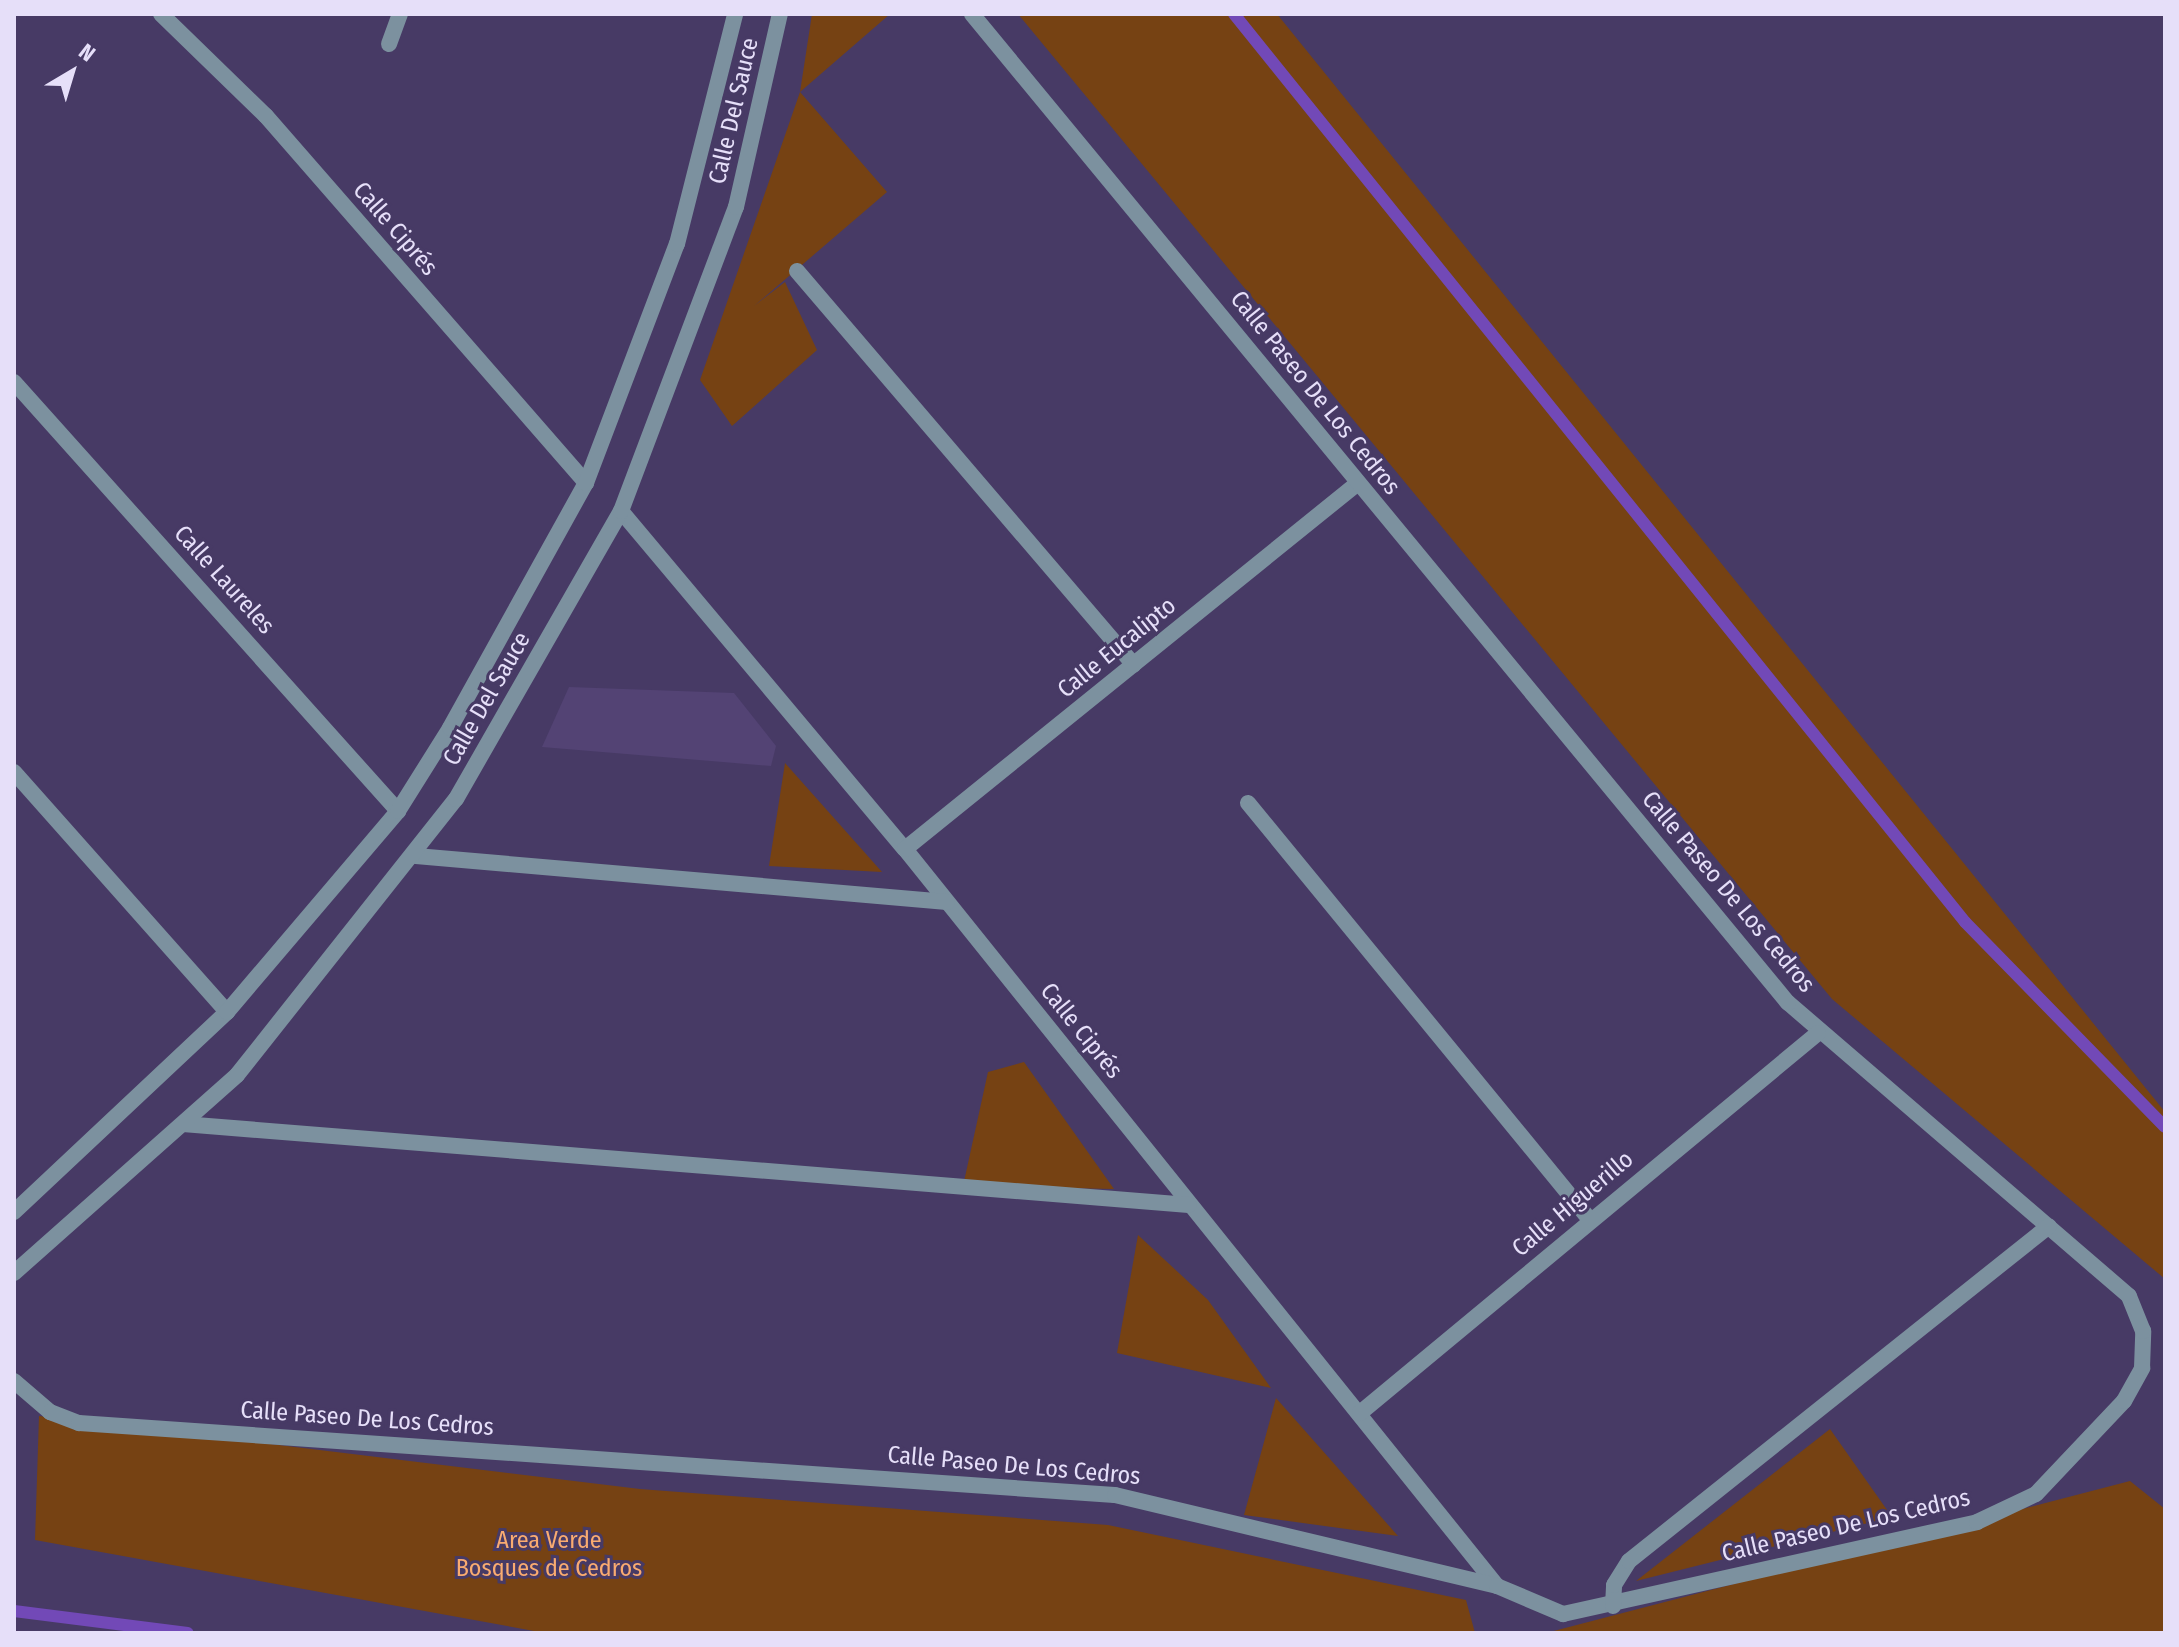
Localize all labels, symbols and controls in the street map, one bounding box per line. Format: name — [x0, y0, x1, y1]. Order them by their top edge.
north arrow — [32, 32, 112, 112]
street label: Calle Del Sauce — [703, 35, 765, 187]
text: N — [74, 38, 101, 67]
street label: Calle Ciprés — [347, 176, 443, 282]
street label: Calle Paseo De Los Cedros — [1224, 285, 1406, 501]
street label: Calle Laureles — [168, 520, 280, 640]
street label: Calle Eucalipto — [1052, 592, 1182, 704]
street label: Calle Del Sauce — [437, 627, 537, 771]
street label: Calle Paseo De Los Cedros — [1635, 786, 1821, 998]
street label: Calle Ciprés — [1034, 978, 1128, 1084]
street label: Calle Higuerillo — [1507, 1145, 1639, 1263]
street label: Calle Paseo De Los Cedros — [239, 1396, 495, 1442]
street label: Calle Paseo De Los Cedros — [886, 1441, 1142, 1491]
street label: Calle Paseo De Los Cedros — [1719, 1483, 1973, 1569]
park label: Area Verde Bosques de Cedros — [456, 1527, 642, 1583]

